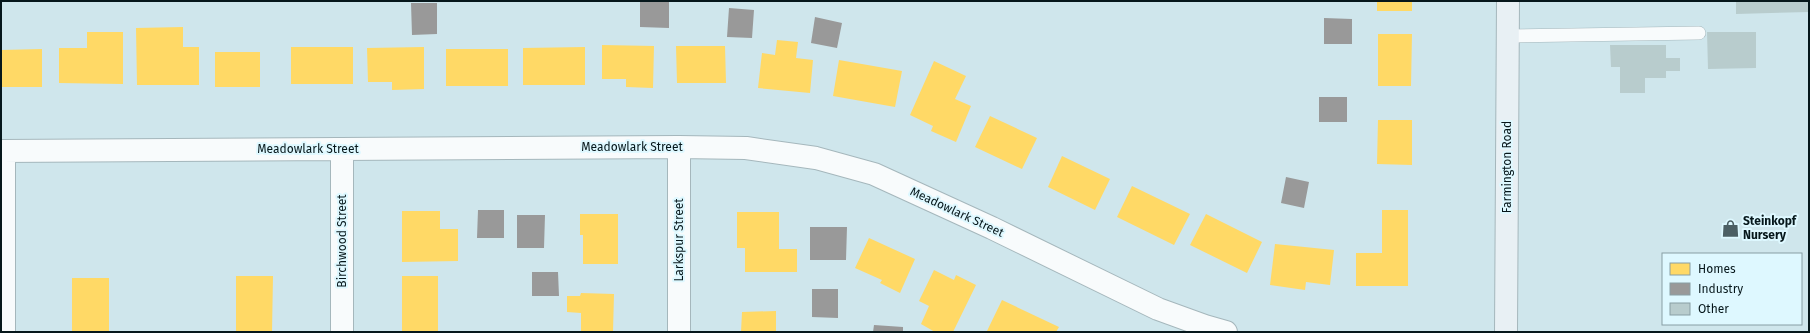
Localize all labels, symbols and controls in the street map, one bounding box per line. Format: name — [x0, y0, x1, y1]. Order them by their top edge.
street label: Farmington Road — [1500, 121, 1514, 213]
street label: Meadowlark Street — [581, 140, 683, 154]
street label: Meadowlark Street — [257, 142, 359, 156]
street label: Meadowlark Street — [908, 184, 1007, 240]
street label: Birchwood Street — [335, 194, 349, 288]
street label: Larkspur Street — [672, 198, 686, 282]
place label: Steinkopf Nursery — [1743, 214, 1798, 242]
shop icon: Steinkopf Nursery — [1720, 218, 1740, 238]
legend — [1662, 253, 1802, 325]
text: Homes — [1698, 262, 1736, 276]
text: Industry — [1698, 282, 1743, 296]
text: Other — [1698, 302, 1729, 316]

